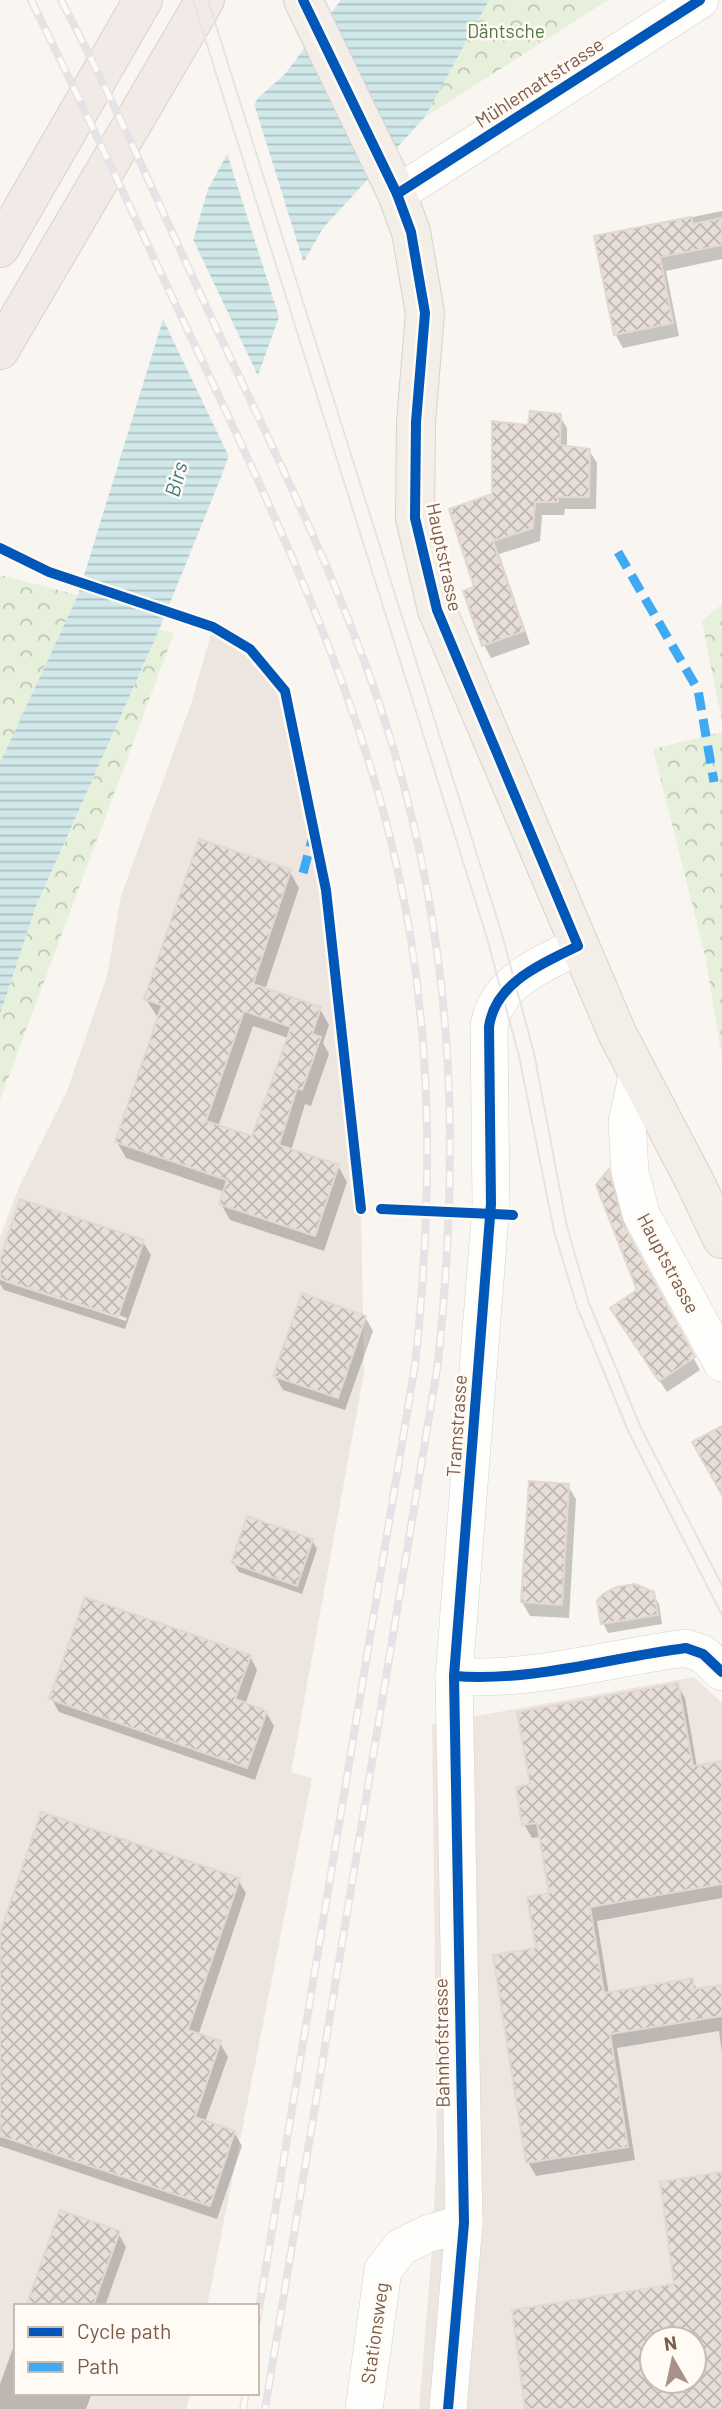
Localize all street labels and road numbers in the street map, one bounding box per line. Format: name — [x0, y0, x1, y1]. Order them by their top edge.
street label: Mühlemattstrasse — [470, 32, 608, 132]
street label: Hauptstrasse — [422, 501, 468, 613]
street label: Hauptstrasse — [633, 1209, 705, 1317]
street label: Tramstrasse — [441, 1374, 471, 1478]
street label: Bahnhofstrasse — [428, 1978, 454, 2108]
street label: Stationsweg — [355, 2281, 393, 2385]

